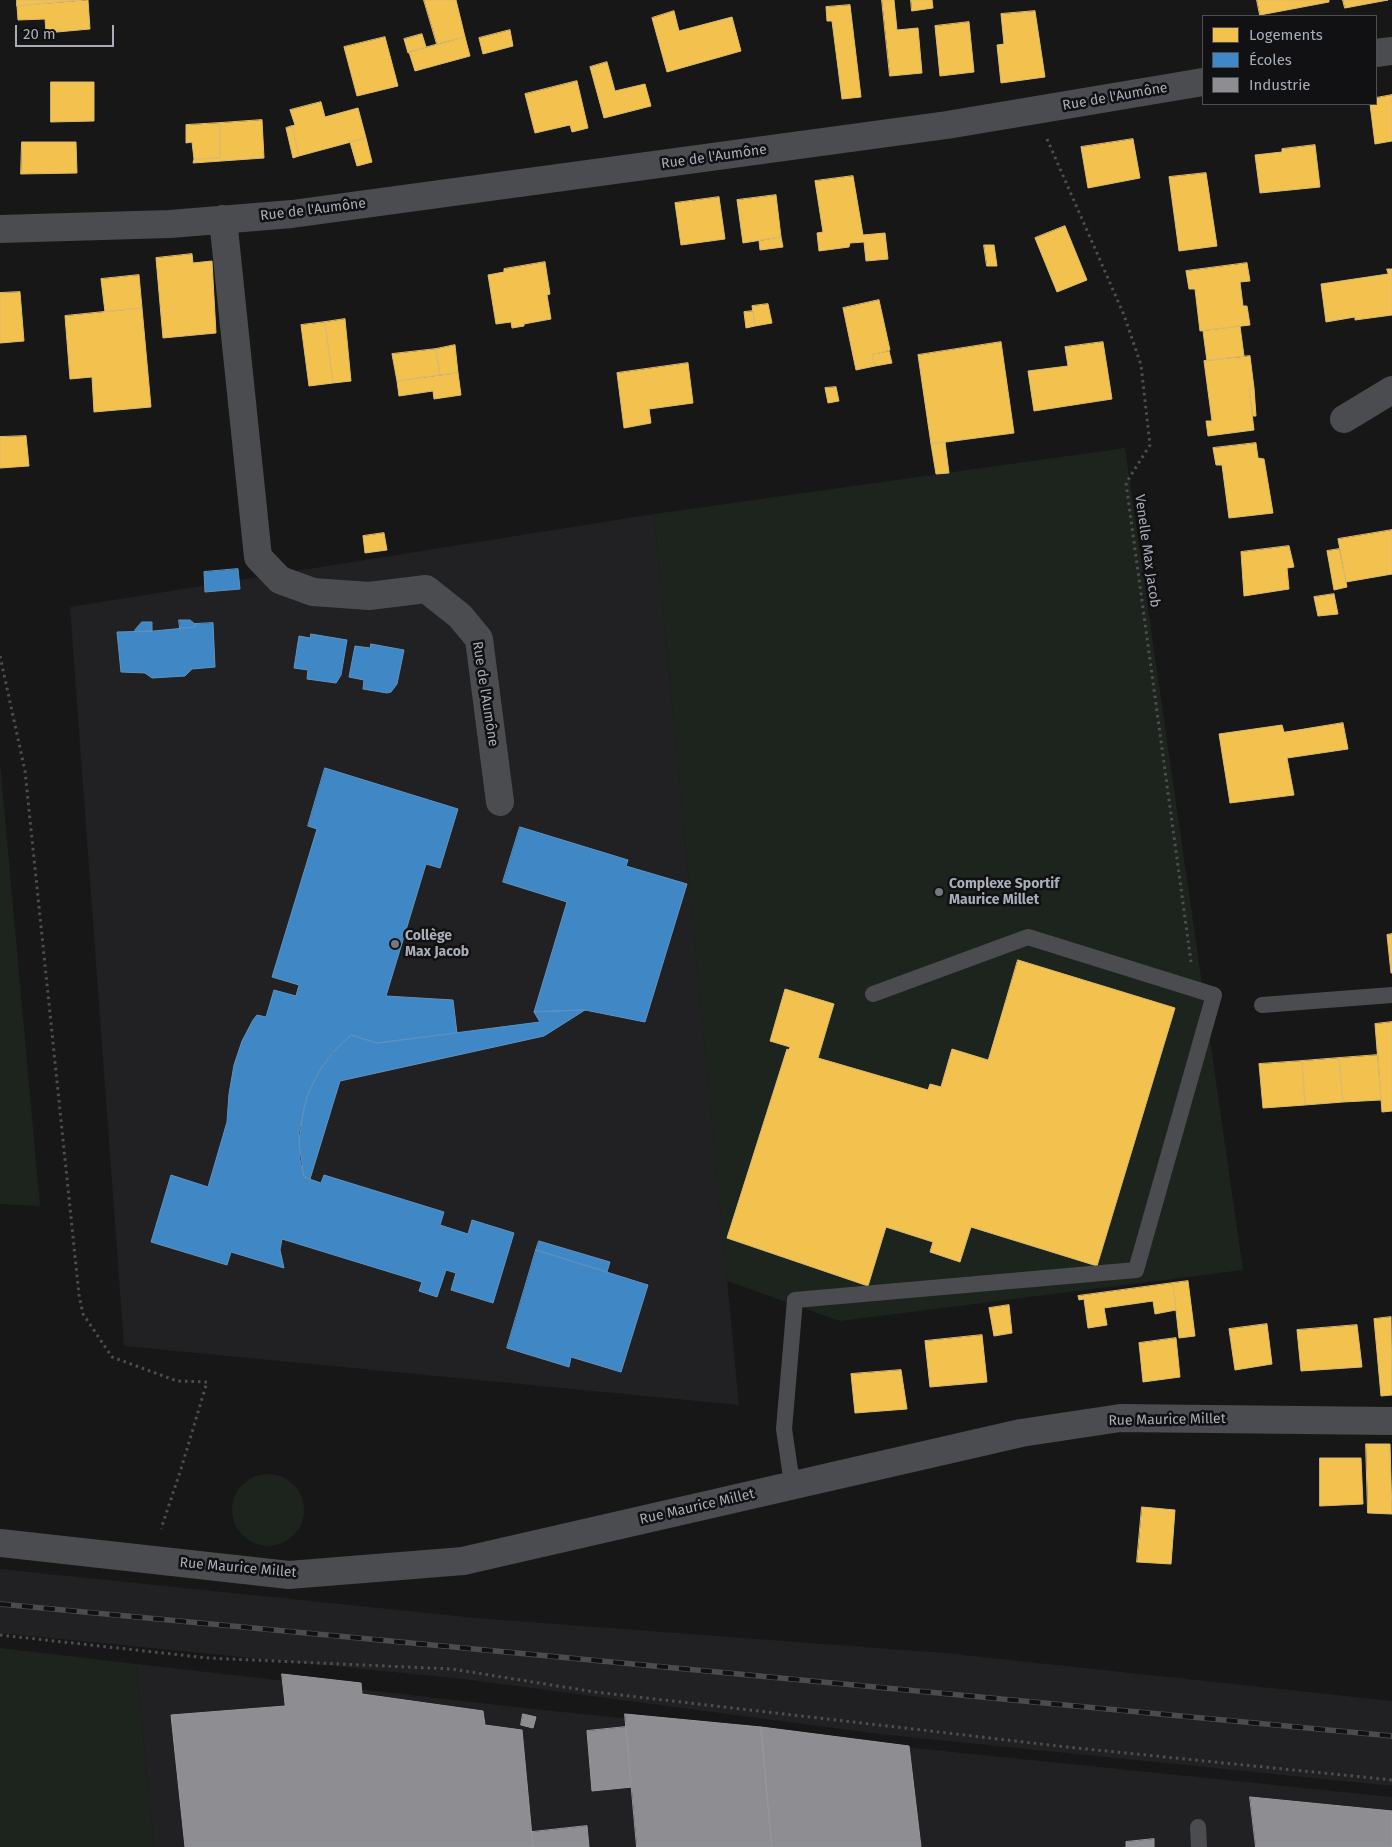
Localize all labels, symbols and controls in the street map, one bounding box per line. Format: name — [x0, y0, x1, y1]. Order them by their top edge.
scale bar — [18, 15, 116, 47]
legend — [1202, 15, 1377, 105]
text: 20 m — [23, 25, 56, 43]
text: Logements — [1249, 26, 1323, 44]
text: Écoles — [1249, 51, 1292, 69]
text: Industrie — [1249, 76, 1311, 94]
street label: Rue de l'Aumône — [1061, 79, 1169, 115]
street label: Rue de l'Aumône — [660, 141, 768, 173]
street label: Rue de l'Aumône — [259, 195, 367, 225]
street label: Venelle Max Jacob — [1131, 493, 1163, 609]
street label: Rue de l'Aumône — [468, 640, 502, 748]
place label: Complexe Sportif Maurice Millet — [949, 876, 1059, 909]
marker: Complexe Sportif Maurice Millet — [933, 886, 945, 898]
place label: Collège Max Jacob — [405, 928, 469, 960]
marker: Collège Max Jacob — [389, 938, 401, 950]
street label: Rue Maurice Millet — [1108, 1411, 1226, 1429]
street label: Rue Maurice Millet — [638, 1486, 756, 1528]
street label: Rue Maurice Millet — [179, 1555, 297, 1581]

